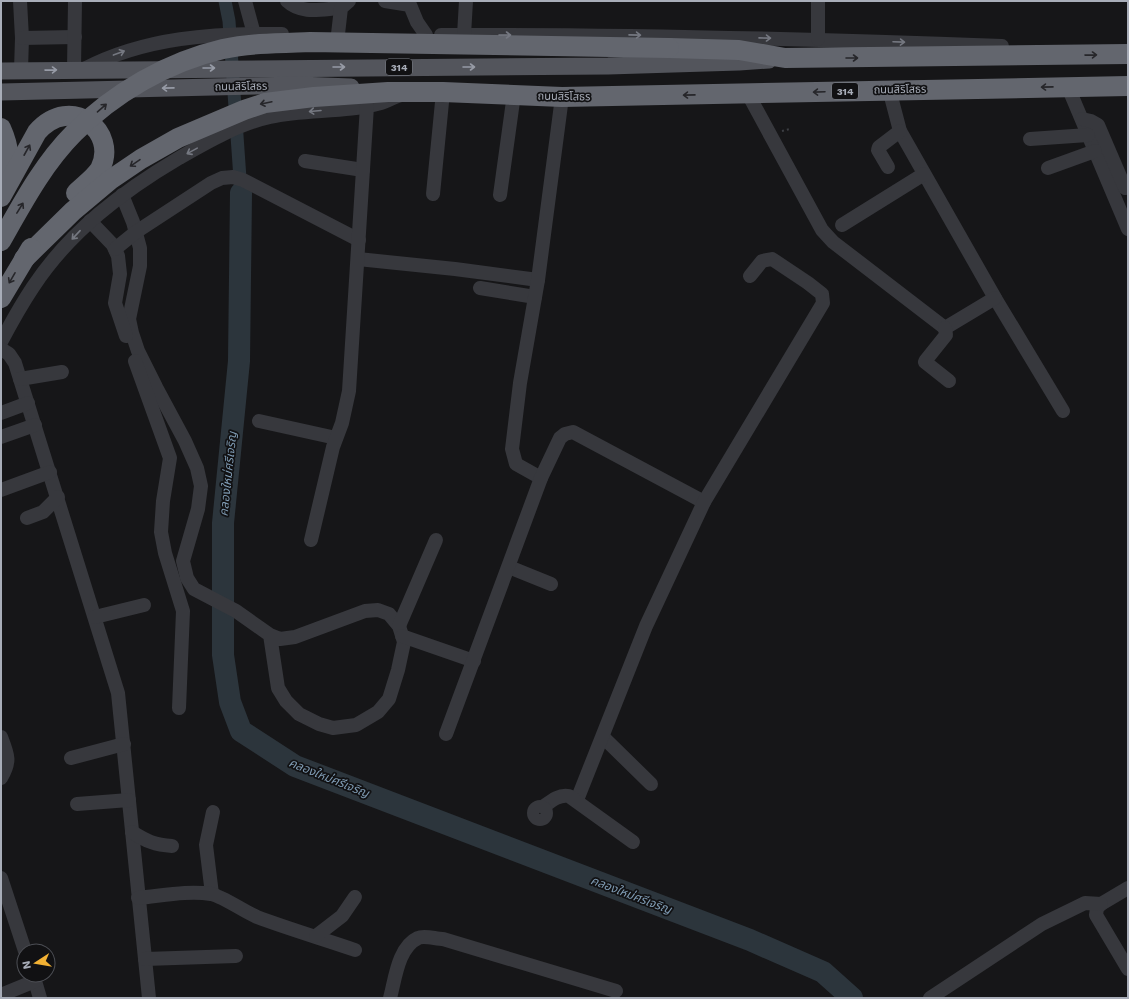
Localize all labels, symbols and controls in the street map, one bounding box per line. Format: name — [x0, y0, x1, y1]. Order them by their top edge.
one-way arrow — [498, 31, 511, 39]
one-way arrow — [628, 31, 641, 39]
one-way arrow — [758, 34, 771, 41]
one-way arrow — [892, 38, 905, 46]
one-way arrow — [113, 48, 125, 56]
one-way arrow — [1084, 51, 1097, 59]
one-way arrow — [845, 54, 858, 62]
road number: 314 — [386, 59, 412, 75]
one-way arrow — [332, 63, 345, 71]
one-way arrow — [462, 63, 475, 71]
one-way arrow — [202, 64, 215, 72]
one-way arrow — [44, 66, 57, 74]
street label: ถนนสิริโสธร — [215, 80, 267, 93]
road number: 314 — [832, 83, 858, 99]
street label: ถนนสิริโสธร — [874, 83, 926, 96]
one-way arrow — [1041, 83, 1054, 91]
one-way arrow — [162, 84, 175, 92]
one-way arrow — [813, 88, 826, 95]
street label: ถนนสิริโสธร — [538, 90, 590, 103]
one-way arrow — [683, 91, 696, 99]
one-way arrow — [260, 100, 273, 108]
one-way arrow — [97, 103, 108, 112]
one-way arrow — [309, 107, 322, 114]
one-way arrow — [24, 145, 31, 157]
one-way arrow — [186, 147, 198, 155]
one-way arrow — [130, 159, 141, 167]
one-way arrow — [17, 202, 25, 214]
one-way arrow — [71, 230, 81, 240]
one-way arrow — [8, 272, 16, 284]
water label: คลองใหม่ศรีเจริญ — [217, 430, 240, 517]
water label: คลองใหม่ศรีเจริญ — [287, 756, 372, 801]
water label: คลองใหม่ศรีเจริญ — [589, 873, 674, 917]
north arrow — [16, 943, 56, 983]
text: N — [20, 960, 34, 970]

